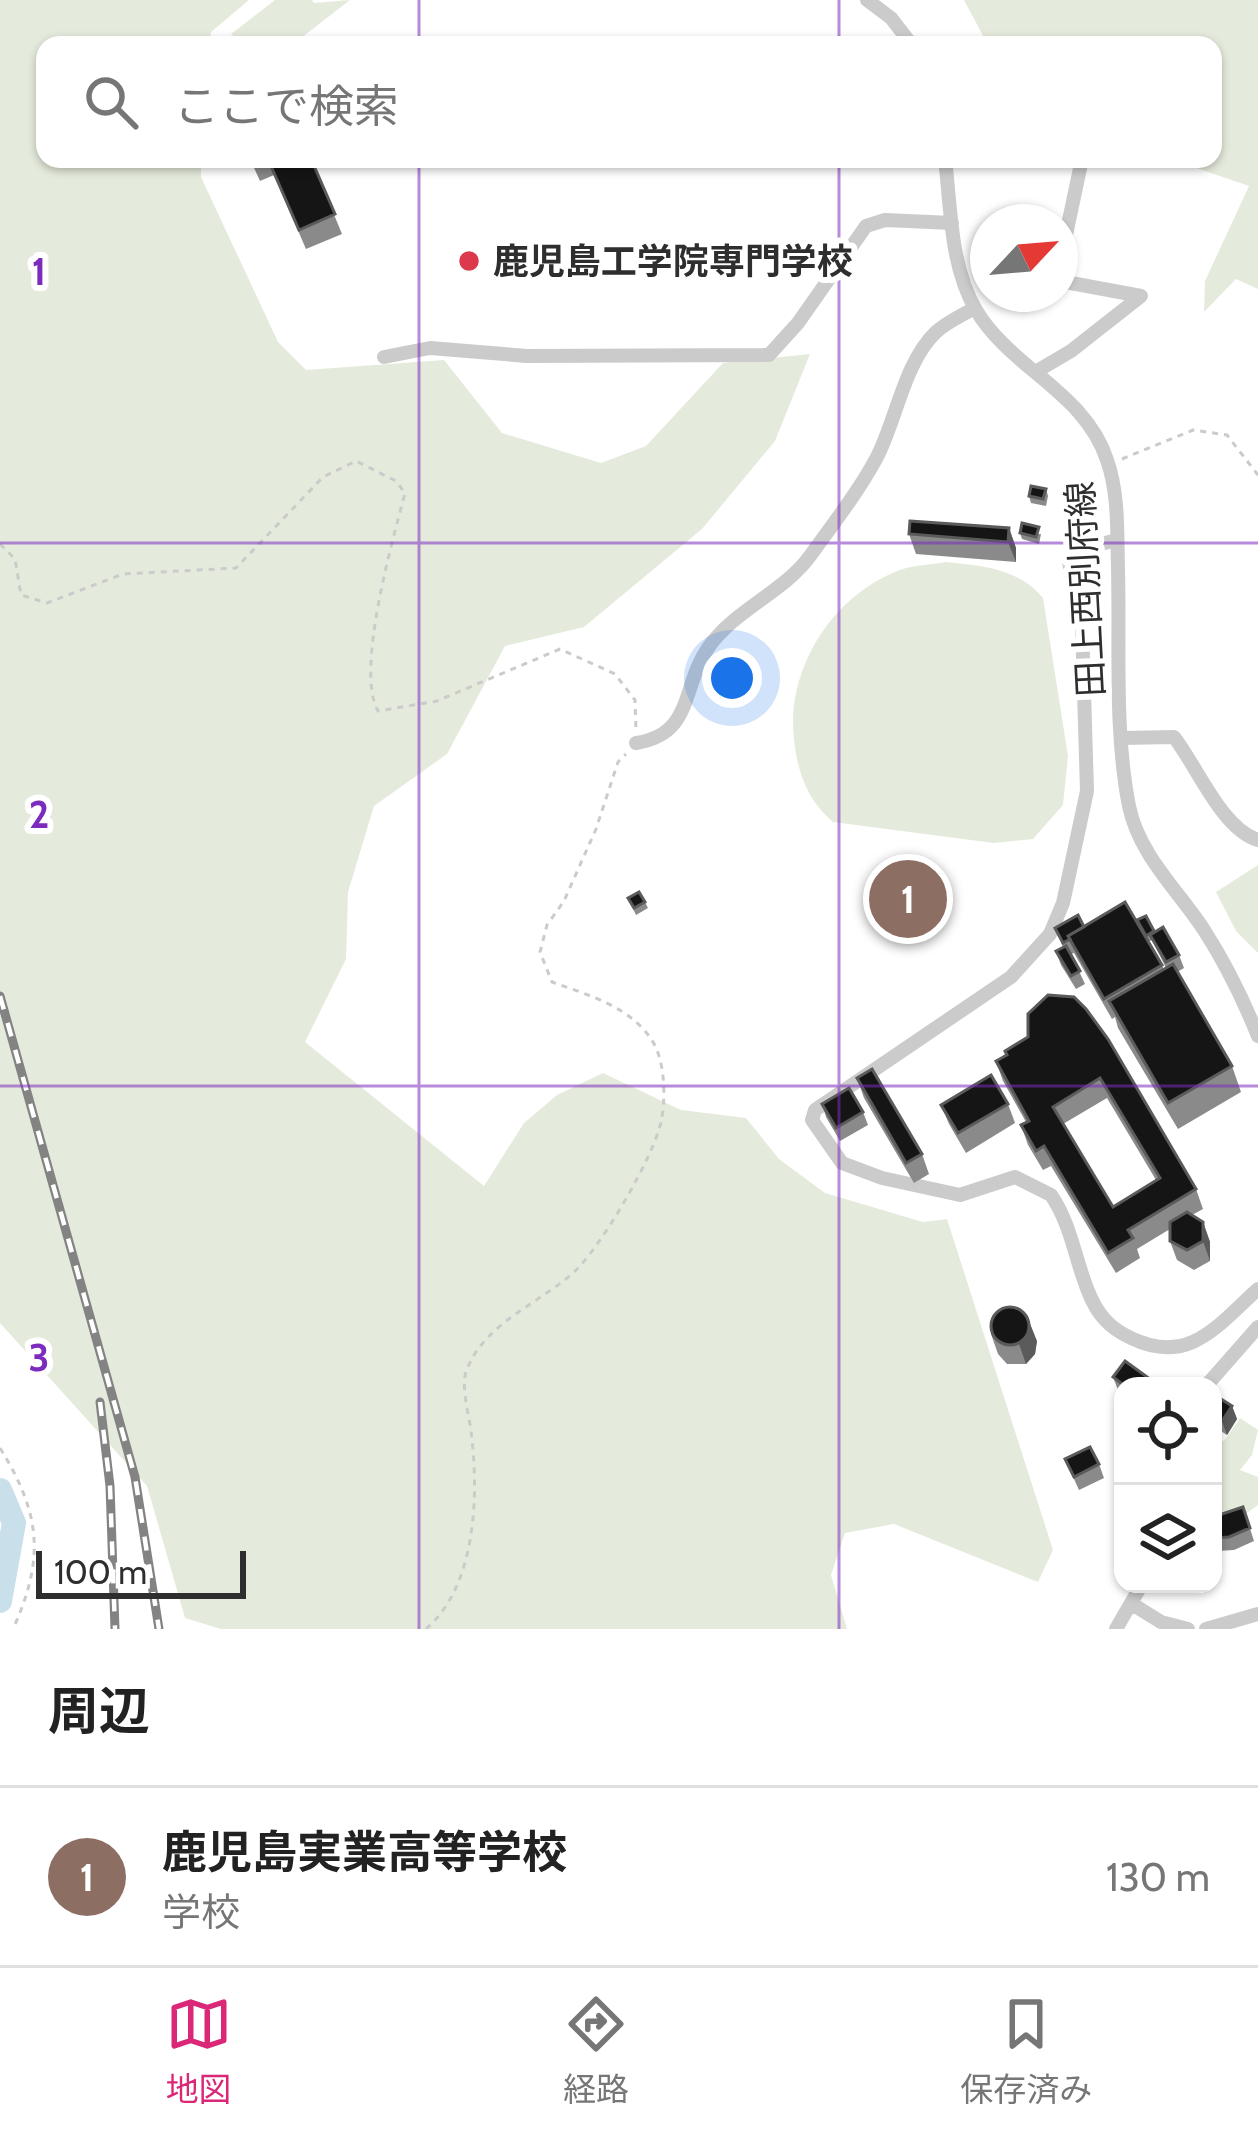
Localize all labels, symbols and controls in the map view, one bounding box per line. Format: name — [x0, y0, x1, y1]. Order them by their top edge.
search box — [36, 36, 1222, 168]
icon: search — [78, 69, 144, 135]
text: ここで検索 — [174, 79, 399, 133]
north arrow — [970, 204, 1078, 312]
place label: 鹿児島工学院専門学校 — [493, 239, 853, 283]
text: 1 — [32, 247, 46, 295]
marker: 鹿児島工学院専門学校 — [456, 248, 482, 274]
street label: 田上西別府線 — [1057, 480, 1113, 698]
your location — [702, 648, 762, 708]
text: 2 — [29, 790, 49, 838]
pin: 1 — [869, 854, 947, 944]
text: 3 — [28, 1333, 50, 1381]
map controls — [1114, 1377, 1222, 1593]
button: locate — [1114, 1377, 1222, 1485]
button: layers — [1114, 1485, 1222, 1593]
scale bar — [36, 1545, 246, 1598]
text: 100 m — [54, 1552, 147, 1592]
text: 周辺 — [48, 1680, 150, 1742]
text: 鹿児島実業高等学校 — [162, 1825, 567, 1879]
text: 1 — [80, 1853, 94, 1901]
text: 130 m — [1106, 1853, 1210, 1901]
text: 学校 — [162, 1888, 240, 1936]
tab: 地図 — [166, 1991, 232, 2111]
tab: 経路 — [563, 1991, 629, 2111]
tab: 保存済み — [960, 1991, 1092, 2111]

